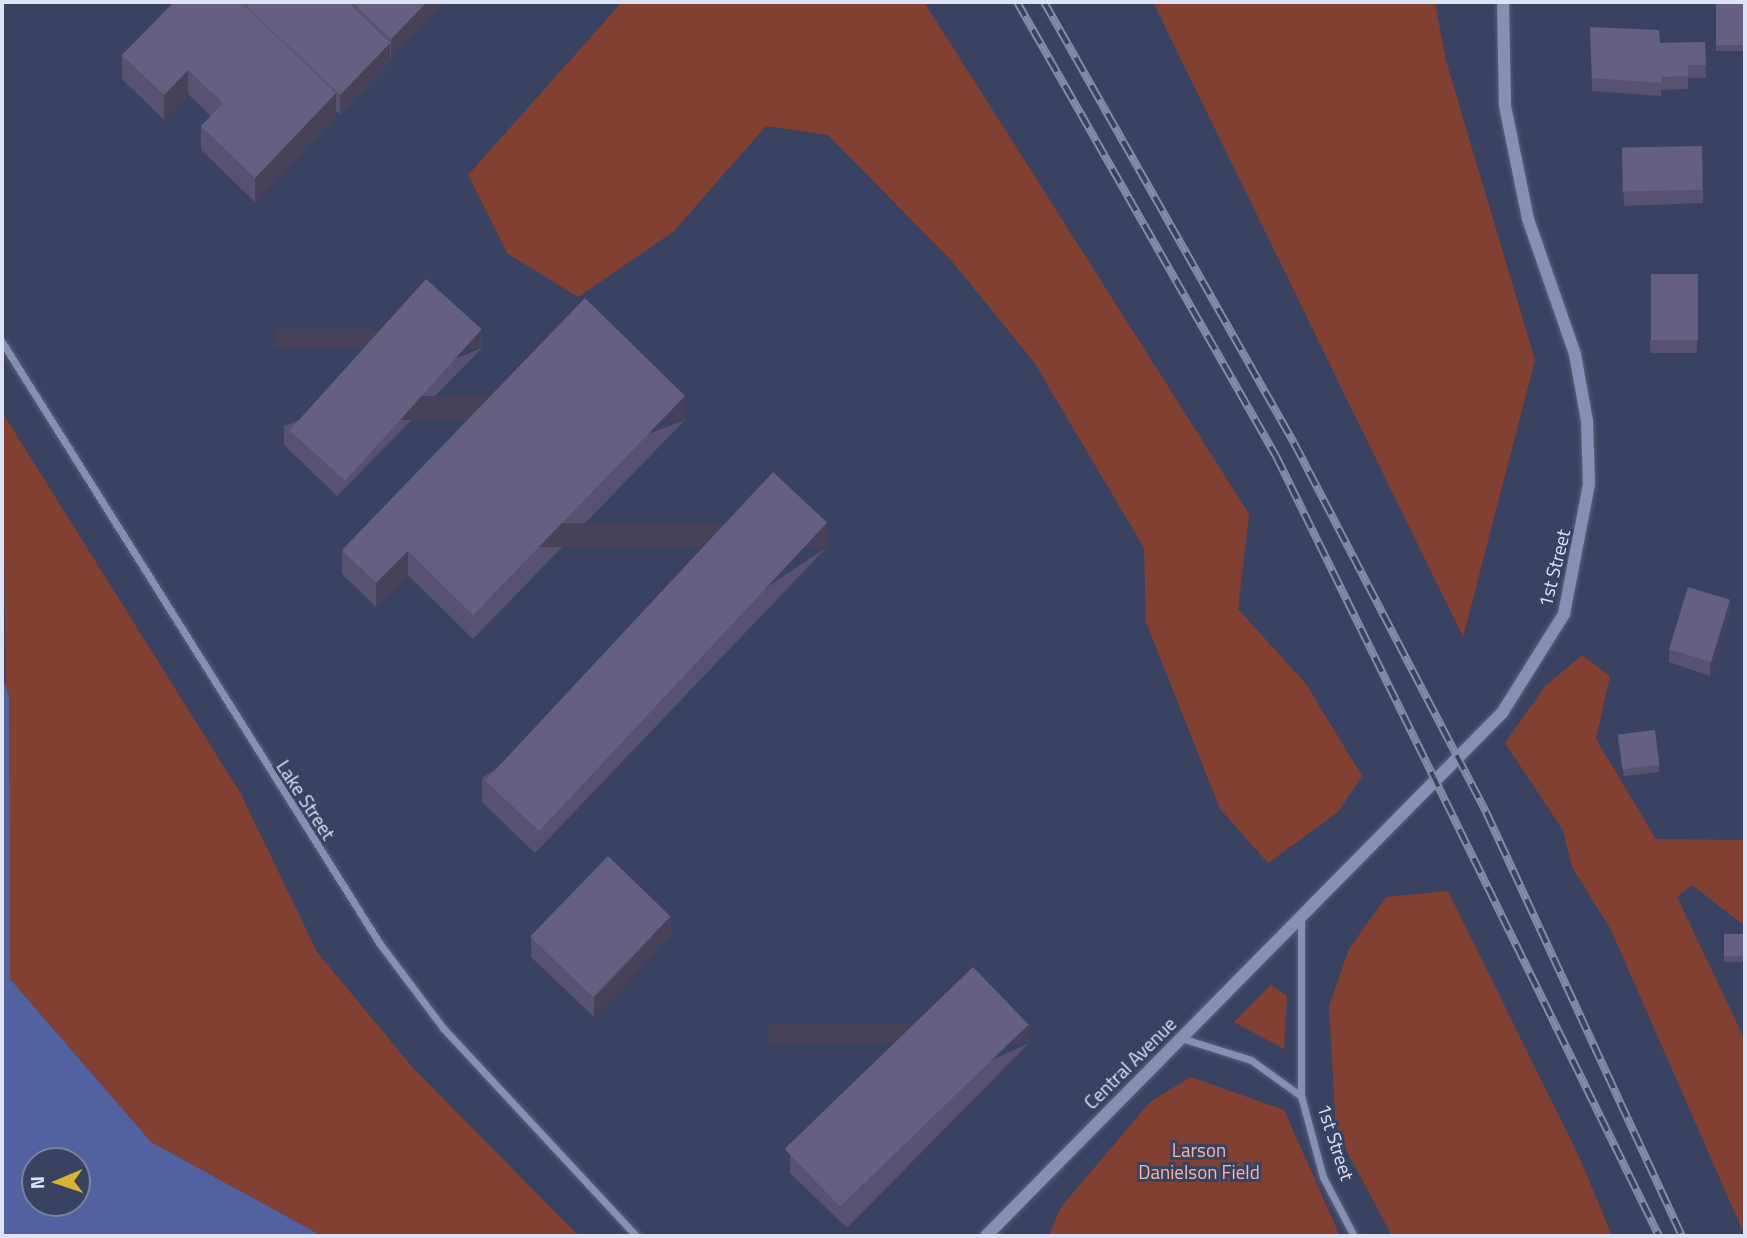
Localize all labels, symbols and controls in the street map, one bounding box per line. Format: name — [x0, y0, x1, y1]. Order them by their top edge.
street label: 1st Street — [1533, 527, 1575, 609]
street label: Lake Street — [272, 756, 340, 844]
street label: Central Avenue — [1079, 1012, 1181, 1114]
street label: 1st Street — [1313, 1101, 1359, 1183]
park label: Larson Danielson Field — [1138, 1139, 1260, 1183]
north arrow — [21, 1147, 91, 1217]
text: N — [22, 1176, 51, 1190]

